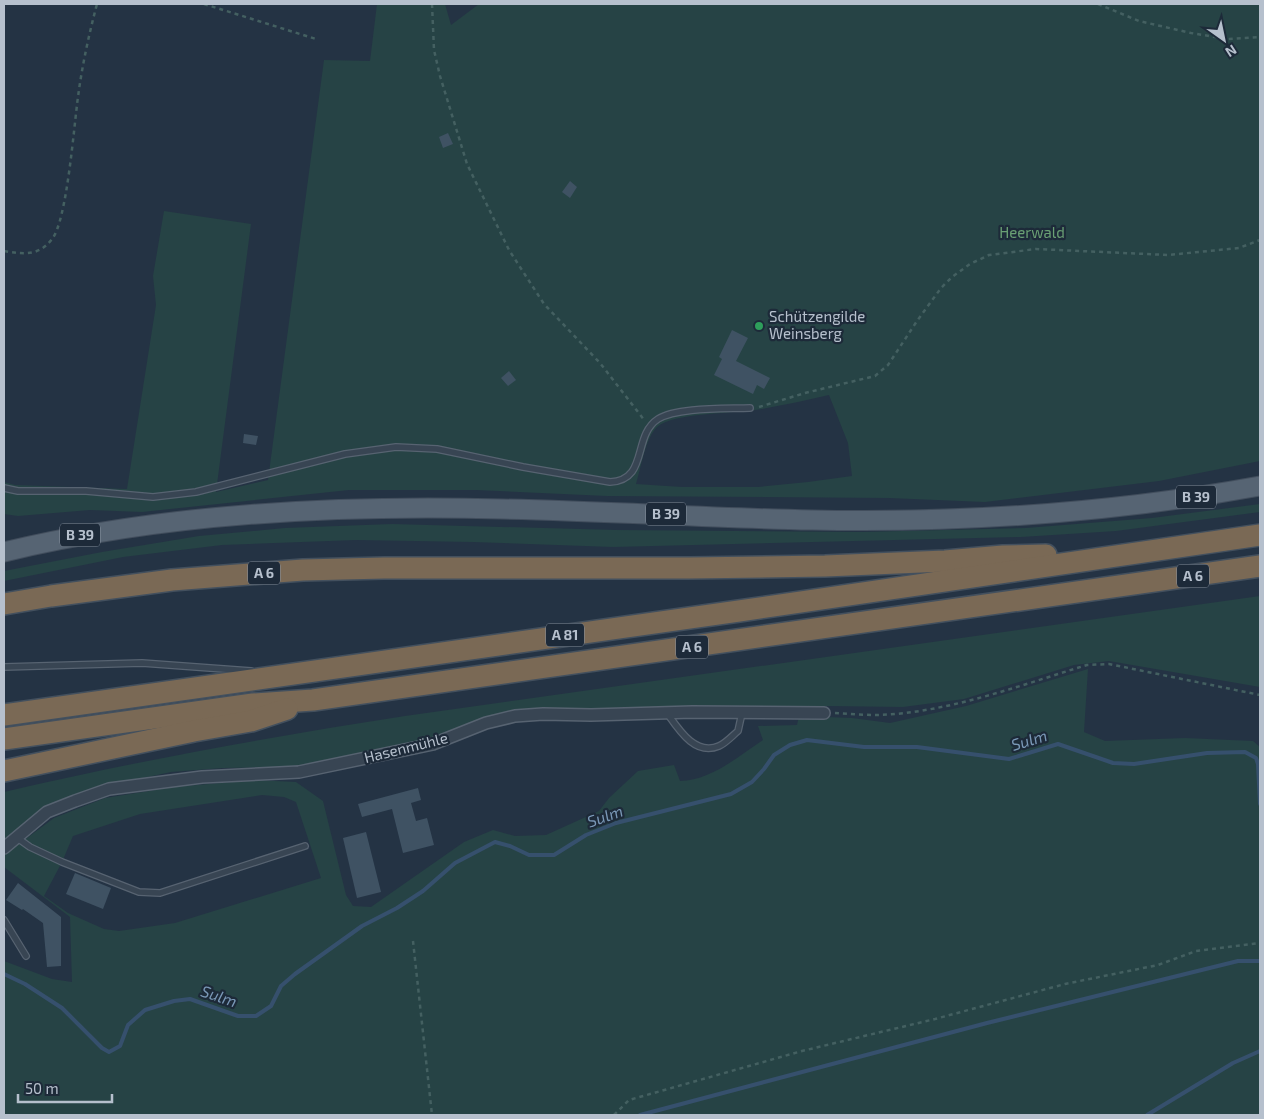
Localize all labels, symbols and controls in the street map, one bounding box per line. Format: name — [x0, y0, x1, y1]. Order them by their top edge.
north arrow — [1199, 15, 1249, 65]
text: N — [1222, 41, 1240, 61]
park label: Heerwald — [999, 223, 1065, 241]
place label: Schützengilde Weinsberg — [769, 307, 865, 342]
marker: Schützengilde Weinsberg — [753, 320, 765, 332]
road number: B 39 — [1176, 486, 1216, 508]
road number: B 39 — [646, 502, 686, 526]
road number: B 39 — [60, 524, 100, 546]
road number: A 6 — [248, 562, 280, 584]
road number: A 6 — [1177, 564, 1209, 588]
road number: A 81 — [546, 624, 584, 646]
road number: A 6 — [676, 636, 708, 659]
water label: Sulm — [1009, 725, 1049, 754]
street label: Hasenmühle — [362, 728, 449, 766]
water label: Sulm — [584, 801, 625, 830]
water label: Sulm — [199, 981, 240, 1010]
scale bar — [18, 1072, 111, 1104]
text: 50 m — [25, 1079, 59, 1097]

